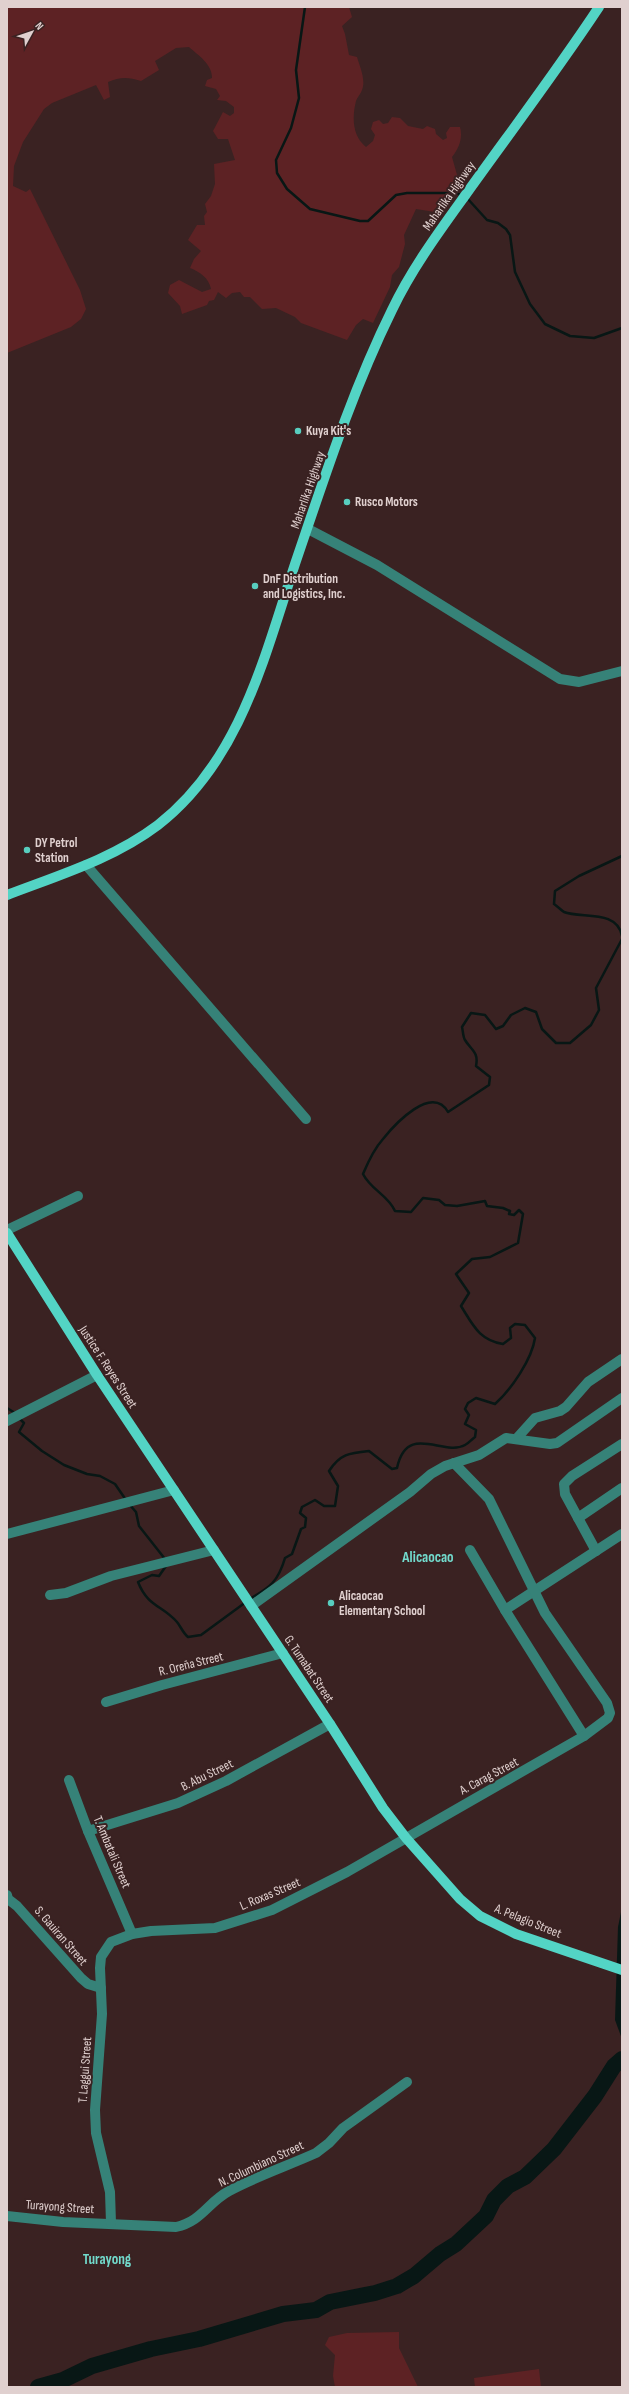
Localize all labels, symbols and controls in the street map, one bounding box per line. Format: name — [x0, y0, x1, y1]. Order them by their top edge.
north arrow — [12, 12, 52, 52]
text: N — [32, 19, 46, 32]
street label: Maharlika Highway — [419, 158, 479, 234]
place label: Kuya Kit's — [306, 423, 351, 439]
marker: Kuya Kit's — [293, 426, 303, 436]
street label: Maharlika Highway — [287, 449, 329, 531]
place label: Rusco Motors — [355, 494, 418, 510]
marker: Rusco Motors — [342, 497, 352, 507]
place label: DnF Distribution and Logistics, Inc. — [263, 571, 345, 602]
marker: DnF Distribution and Logistics, Inc. — [250, 581, 260, 591]
place label: DY Petrol Station — [35, 835, 78, 866]
marker: DY Petrol Station — [22, 845, 32, 855]
street label: Justice F. Reyes Street — [75, 1322, 141, 1411]
district label: Alicaocao — [401, 1548, 454, 1567]
place label: Alicaocao Elementary School — [338, 1588, 426, 1619]
marker: Alicaocao Elementary School — [326, 1598, 336, 1608]
street label: G. Tumabat Street — [281, 1632, 337, 1706]
street label: R. Oreña Street — [157, 1648, 225, 1680]
street label: A. Carag Street — [456, 1754, 521, 1799]
street label: B. Abu Street — [178, 1755, 236, 1795]
street label: T. Ambatali Street — [90, 1814, 134, 1891]
street label: L. Roxas Street — [237, 1874, 303, 1914]
street label: A. Pelagio Street — [491, 1900, 564, 1942]
street label: S. Gauiran Street — [31, 1903, 91, 1969]
street label: T. Laggui Street — [75, 2036, 95, 2104]
street label: N. Columbiano Street — [216, 2137, 306, 2191]
street label: Turayong Street — [25, 2197, 95, 2217]
district label: Turayong — [83, 2250, 132, 2269]

